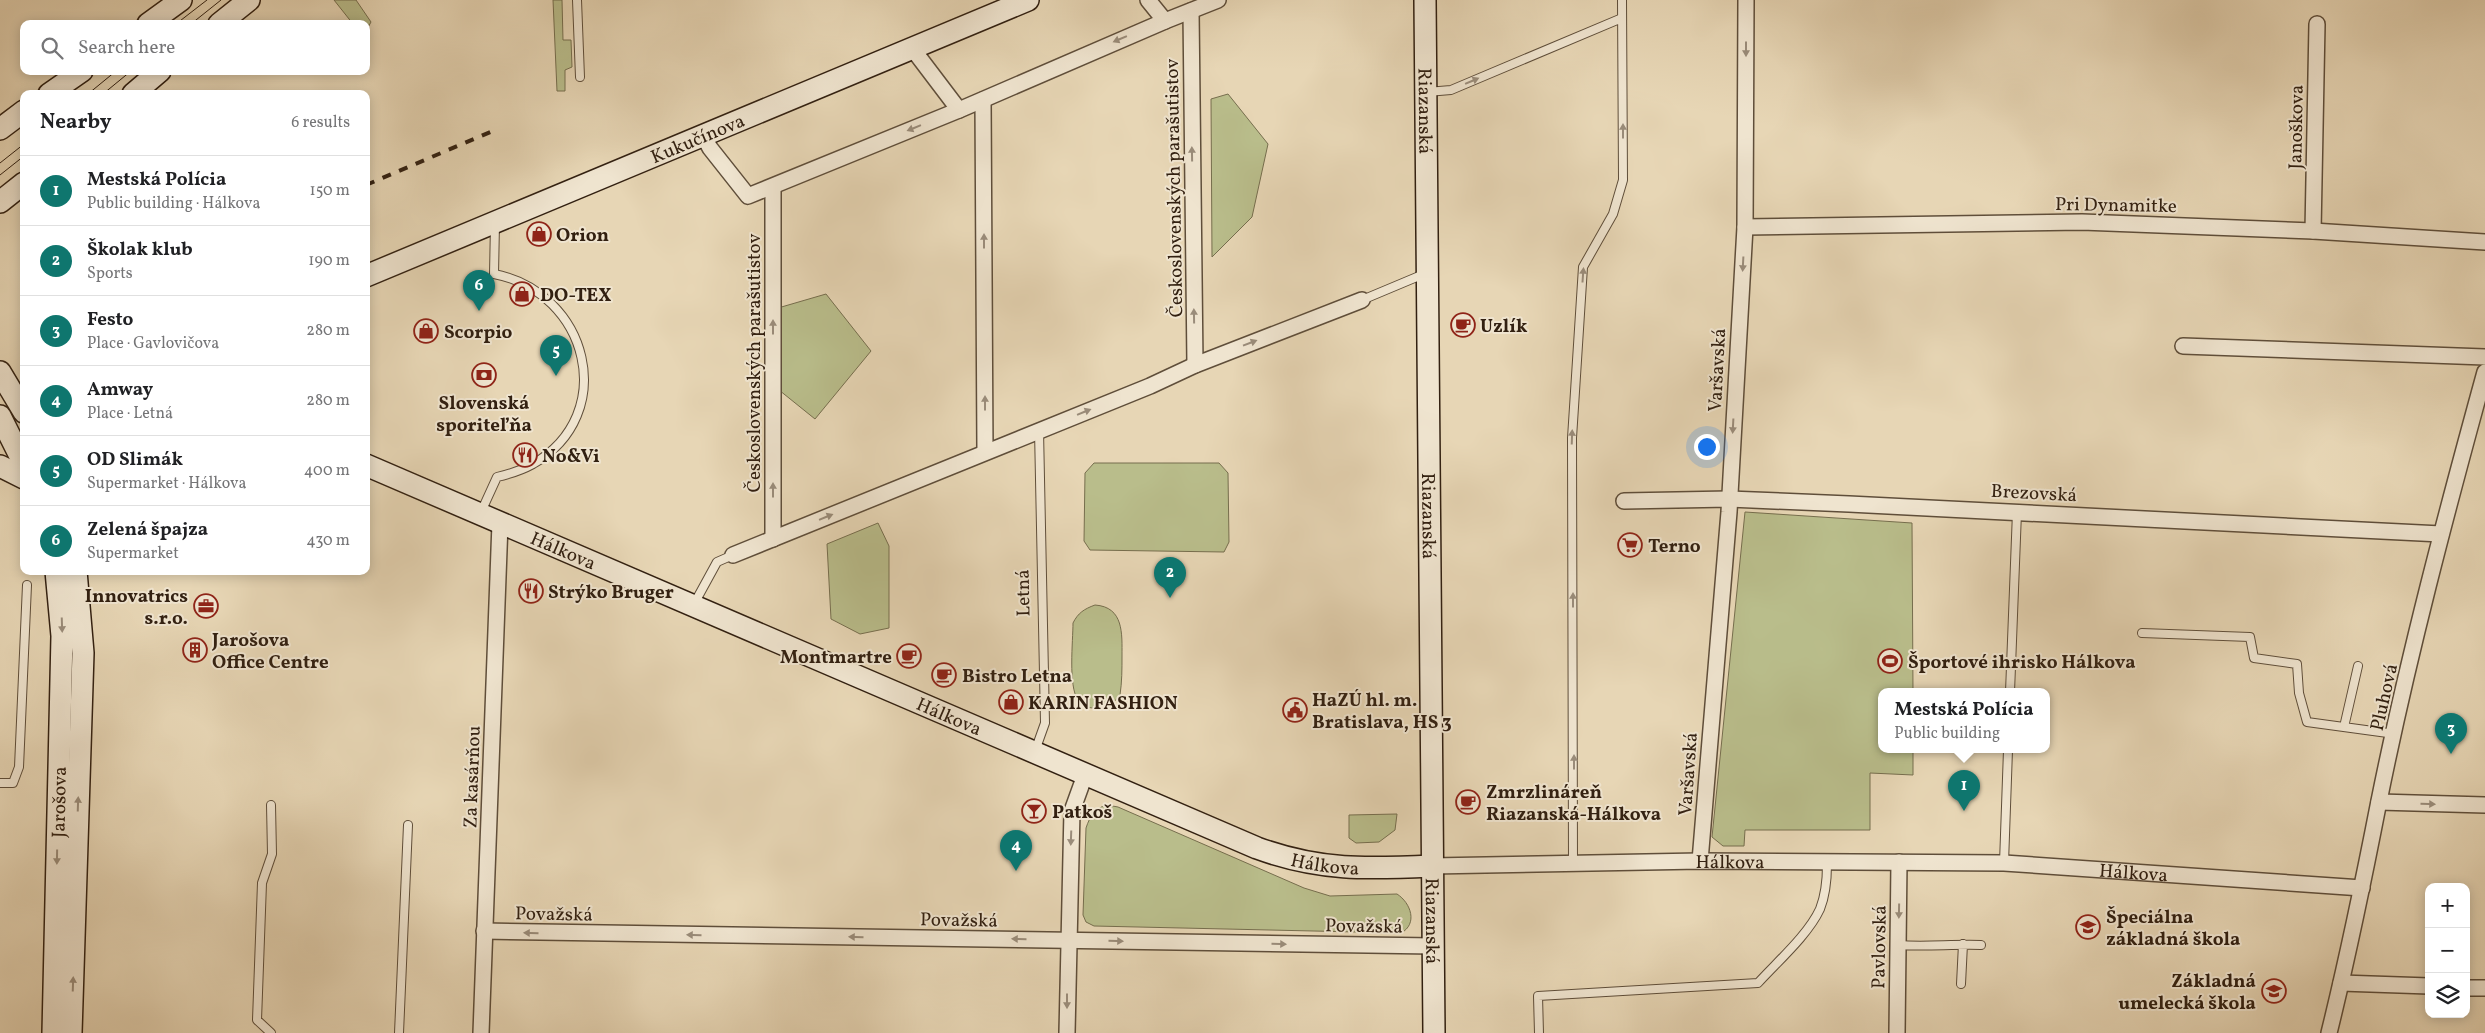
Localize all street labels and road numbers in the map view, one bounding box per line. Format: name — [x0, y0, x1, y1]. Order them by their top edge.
street label: Československých parašutistov — [1160, 58, 1190, 318]
street label: Riazanská — [1411, 68, 1437, 154]
street label: Janoškova — [2283, 84, 2311, 170]
street label: Kukučínova — [647, 109, 749, 171]
street label: Pri Dynamitke — [2055, 192, 2177, 220]
street label: Československých parašutistov — [742, 234, 768, 492]
street label: Varšavská — [1703, 328, 1733, 413]
street label: Riazanská — [1414, 473, 1441, 559]
street label: Brezovská — [1990, 479, 2078, 509]
street label: Hálkova — [526, 526, 600, 577]
street label: Letná — [1011, 569, 1037, 617]
street label: Pluhová — [2365, 661, 2405, 734]
street label: Hálkova — [912, 692, 985, 743]
street label: Za kasárňou — [458, 725, 488, 829]
street label: Varšavská — [1673, 731, 1705, 817]
street label: Jarošova — [46, 766, 74, 838]
street label: Hálkova — [1288, 848, 1360, 883]
street label: Hálkova — [1695, 850, 1765, 876]
street label: Hálkova — [2098, 859, 2169, 889]
street label: Riazanská — [1418, 878, 1444, 964]
street label: Považská — [515, 901, 593, 929]
street label: Pavlovská — [1866, 905, 1894, 989]
street label: Považská — [920, 907, 998, 935]
street label: Považská — [1325, 913, 1403, 941]

